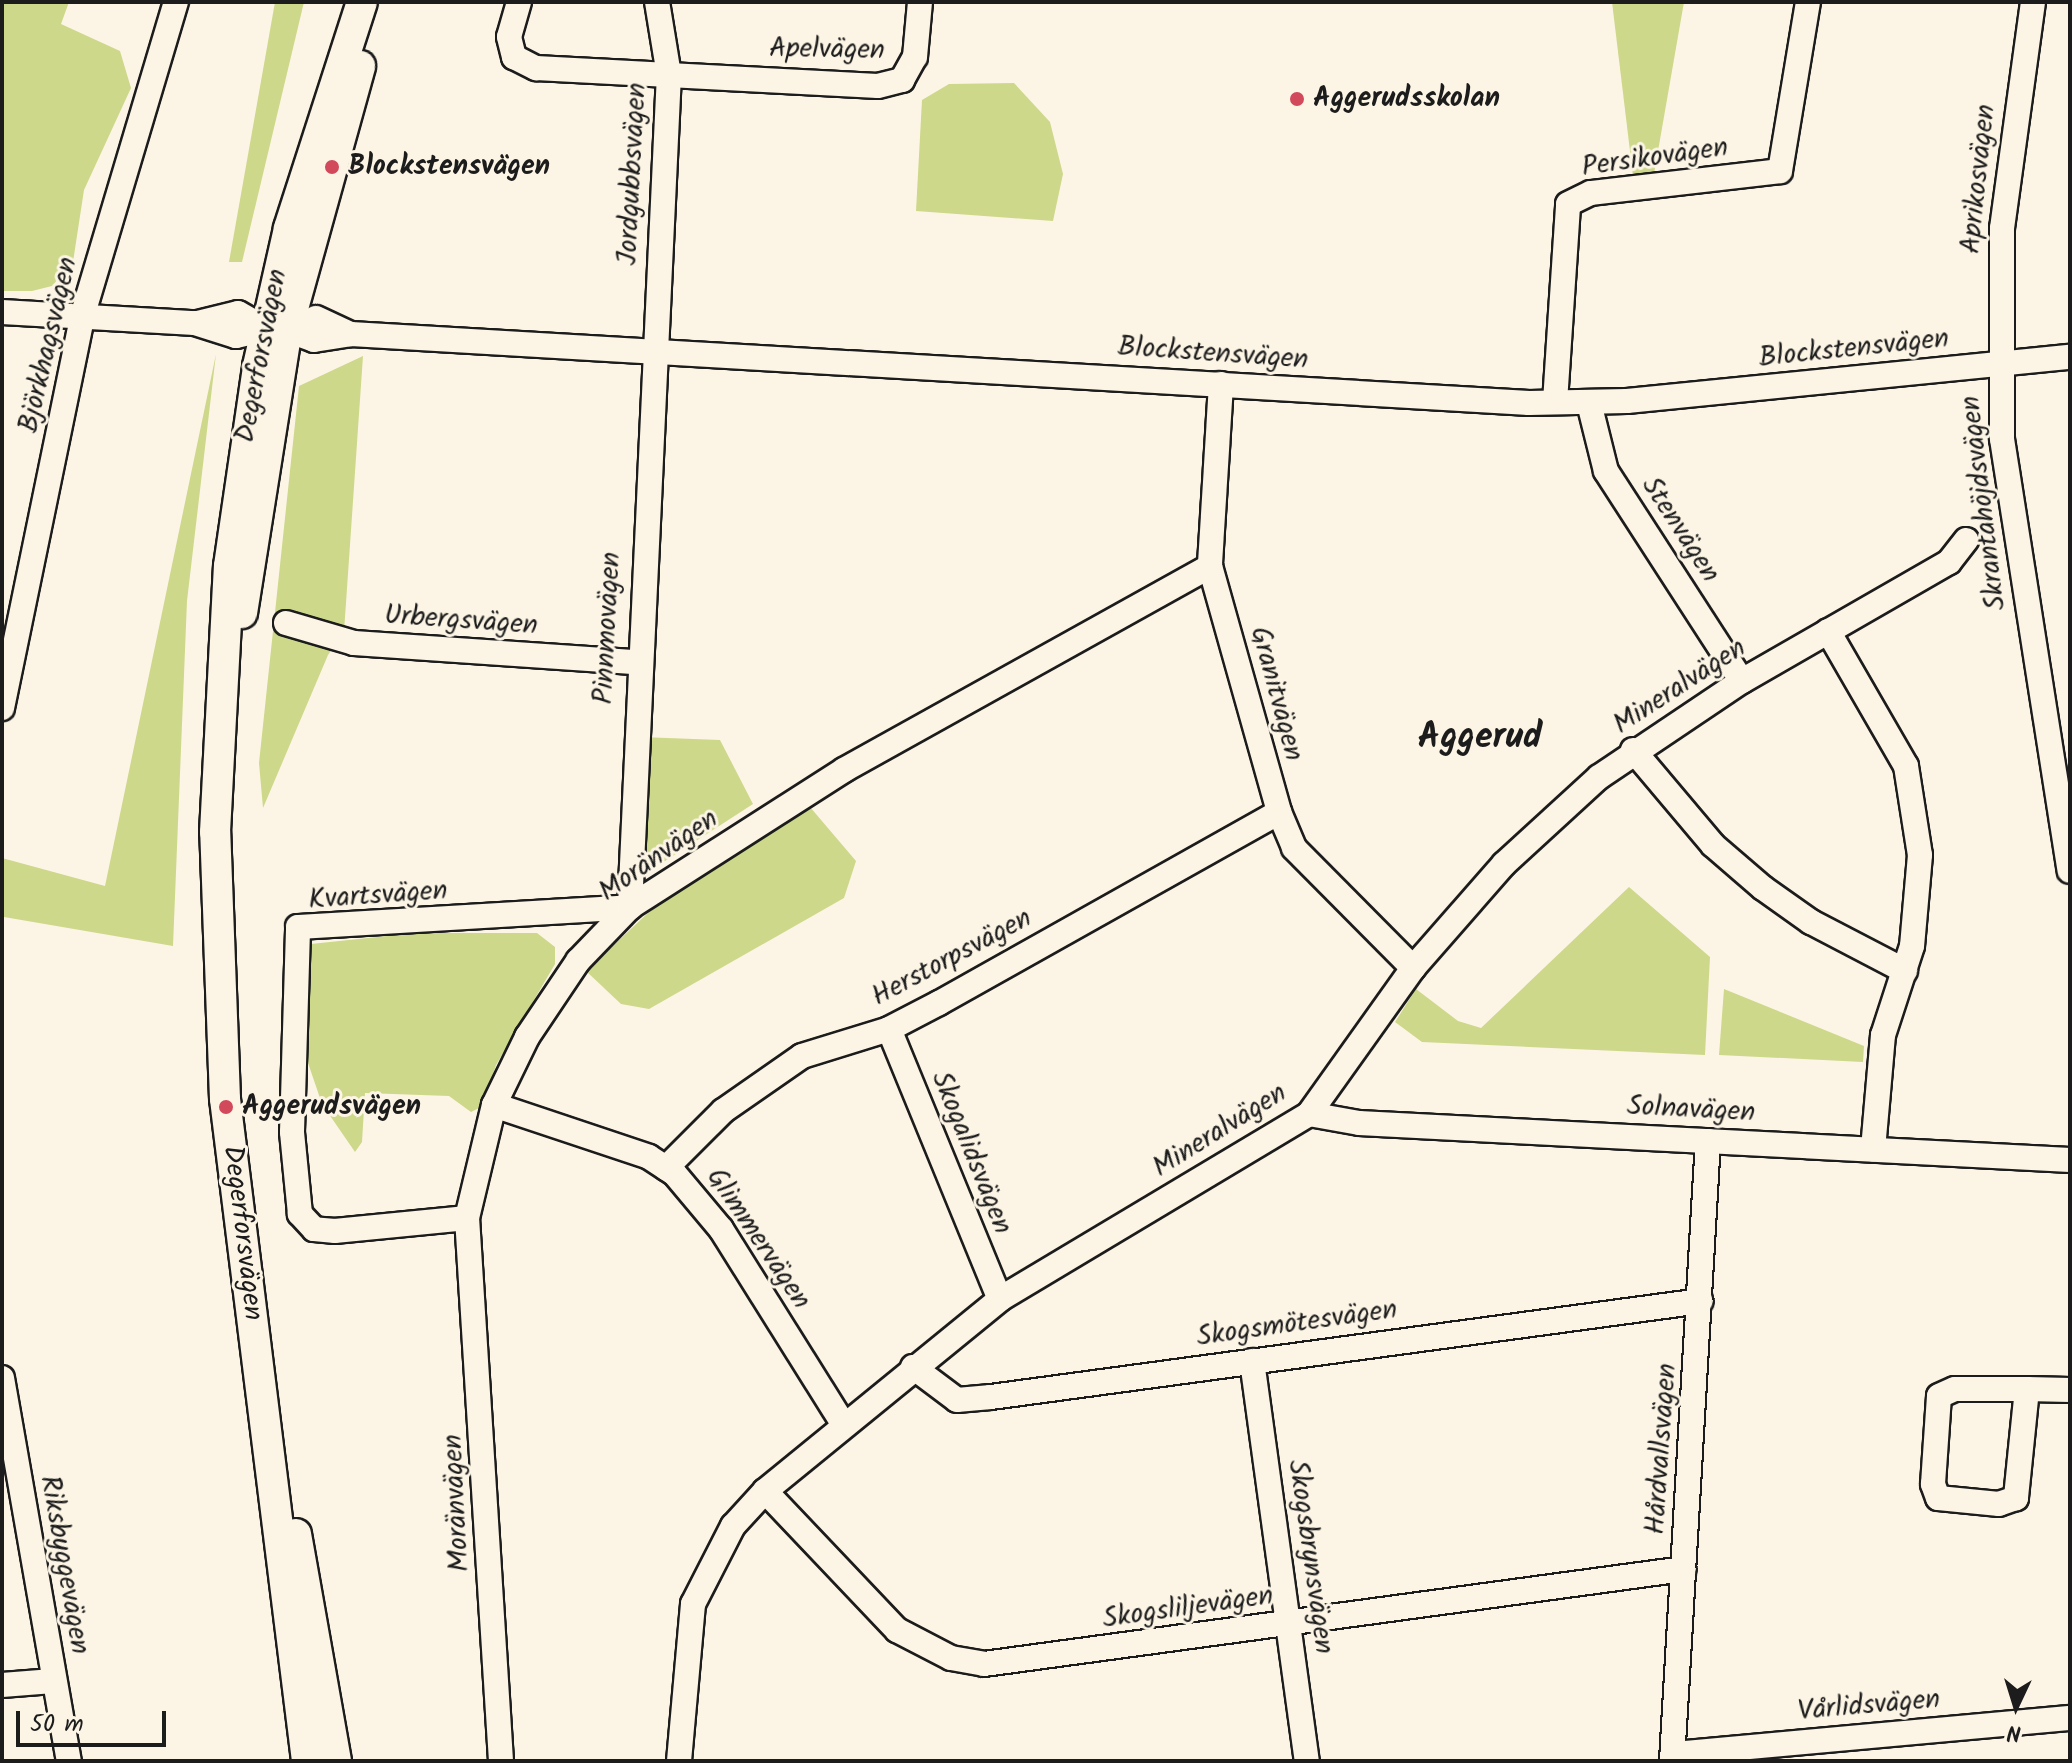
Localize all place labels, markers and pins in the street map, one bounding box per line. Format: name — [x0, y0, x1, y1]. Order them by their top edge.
place label: Aggerudsskolan — [1313, 82, 1500, 116]
marker: Aggerudsskolan — [1288, 90, 1306, 108]
place label: Blockstensvägen — [348, 150, 550, 184]
marker: Blockstensvägen — [323, 158, 341, 176]
place label: Aggerudsvägen — [242, 1090, 421, 1124]
marker: Aggerudsvägen — [217, 1098, 235, 1116]

